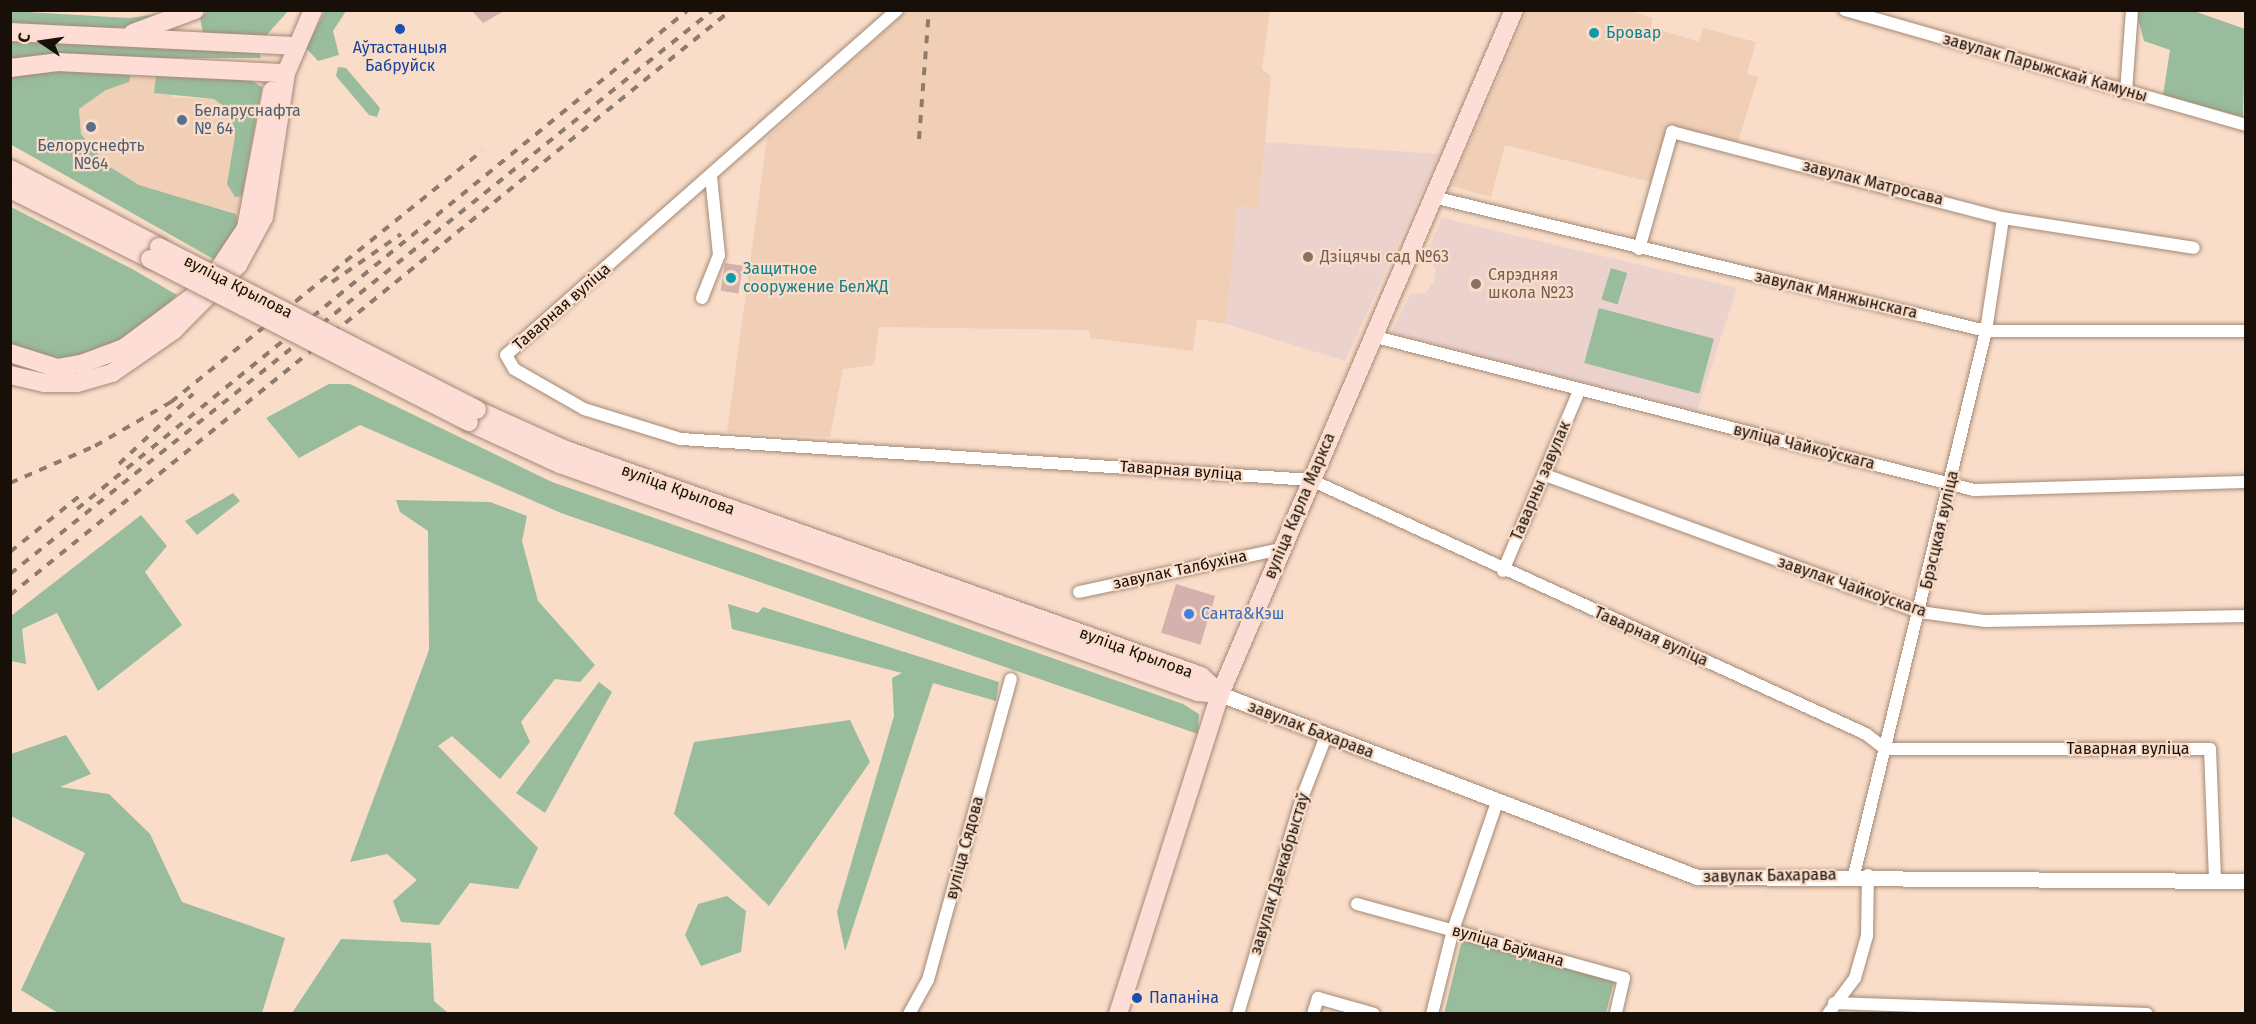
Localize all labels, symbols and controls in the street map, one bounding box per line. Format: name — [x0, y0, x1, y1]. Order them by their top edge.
north arrow — [12, 12, 72, 72]
marker: Аўтастанцыя Бабруйск — [393, 22, 407, 36]
place label: Бровар — [1606, 23, 1661, 43]
marker: Бровар — [1587, 26, 1601, 40]
street label: завулак Парыжскай Камуны — [1941, 30, 2149, 106]
text: С — [14, 31, 34, 44]
place label: Аўтастанцыя Бабруйск — [353, 38, 447, 76]
place label: Беларуснафта № 64 — [194, 101, 301, 139]
marker: Беларуснафта № 64 — [175, 113, 189, 127]
marker: Белоруснефть №64 — [84, 120, 98, 134]
place label: Белоруснефть №64 — [37, 136, 145, 174]
street label: завулак Матросава — [1801, 156, 1945, 210]
place label: Дзіцячы сад №63 — [1320, 247, 1449, 267]
marker: Дзіцячы сад №63 — [1301, 250, 1315, 264]
street label: вуліца Крылова — [180, 251, 296, 323]
street label: Таварная вуліца — [509, 259, 615, 355]
place label: Защитное сооружение БелЖД — [743, 259, 888, 297]
place label: Сярэдняя школа №23 — [1488, 265, 1574, 303]
street label: завулак Мянжынскага — [1753, 267, 1919, 323]
marker: Защитное сооружение БелЖД — [724, 271, 738, 285]
marker: Сярэдняя школа №23 — [1469, 277, 1483, 291]
street label: Таварны завулак — [1507, 418, 1575, 544]
street label: вуліца Чайкоўскага — [1731, 420, 1877, 474]
street label: вуліца Карла Маркса — [1260, 430, 1340, 582]
street label: Таварная вуліца — [1119, 457, 1243, 485]
street label: вуліца Крылова — [619, 461, 737, 519]
street label: Брэсцкая вуліца — [1917, 469, 1963, 591]
street label: завулак Талбухіна — [1111, 546, 1249, 594]
street label: завулак Чайкоўскага — [1775, 552, 1929, 622]
street label: Таварная вуліца — [1591, 603, 1711, 671]
place label: Санта&Кэш — [1201, 604, 1285, 624]
marker: Санта&Кэш — [1182, 607, 1196, 621]
street label: вуліца Крылова — [1077, 624, 1195, 682]
street label: завулак Бахарава — [1245, 697, 1377, 763]
street label: Таварная вуліца — [2067, 739, 2189, 759]
street label: завулак Дзекабрыстаў — [1246, 791, 1314, 957]
street label: вуліца Сядова — [942, 794, 988, 902]
street label: завулак Бахарава — [1703, 865, 1837, 887]
street label: вуліца Баўмана — [1450, 921, 1566, 971]
place label: Папаніна — [1149, 988, 1219, 1008]
marker: Папаніна — [1130, 991, 1144, 1005]

